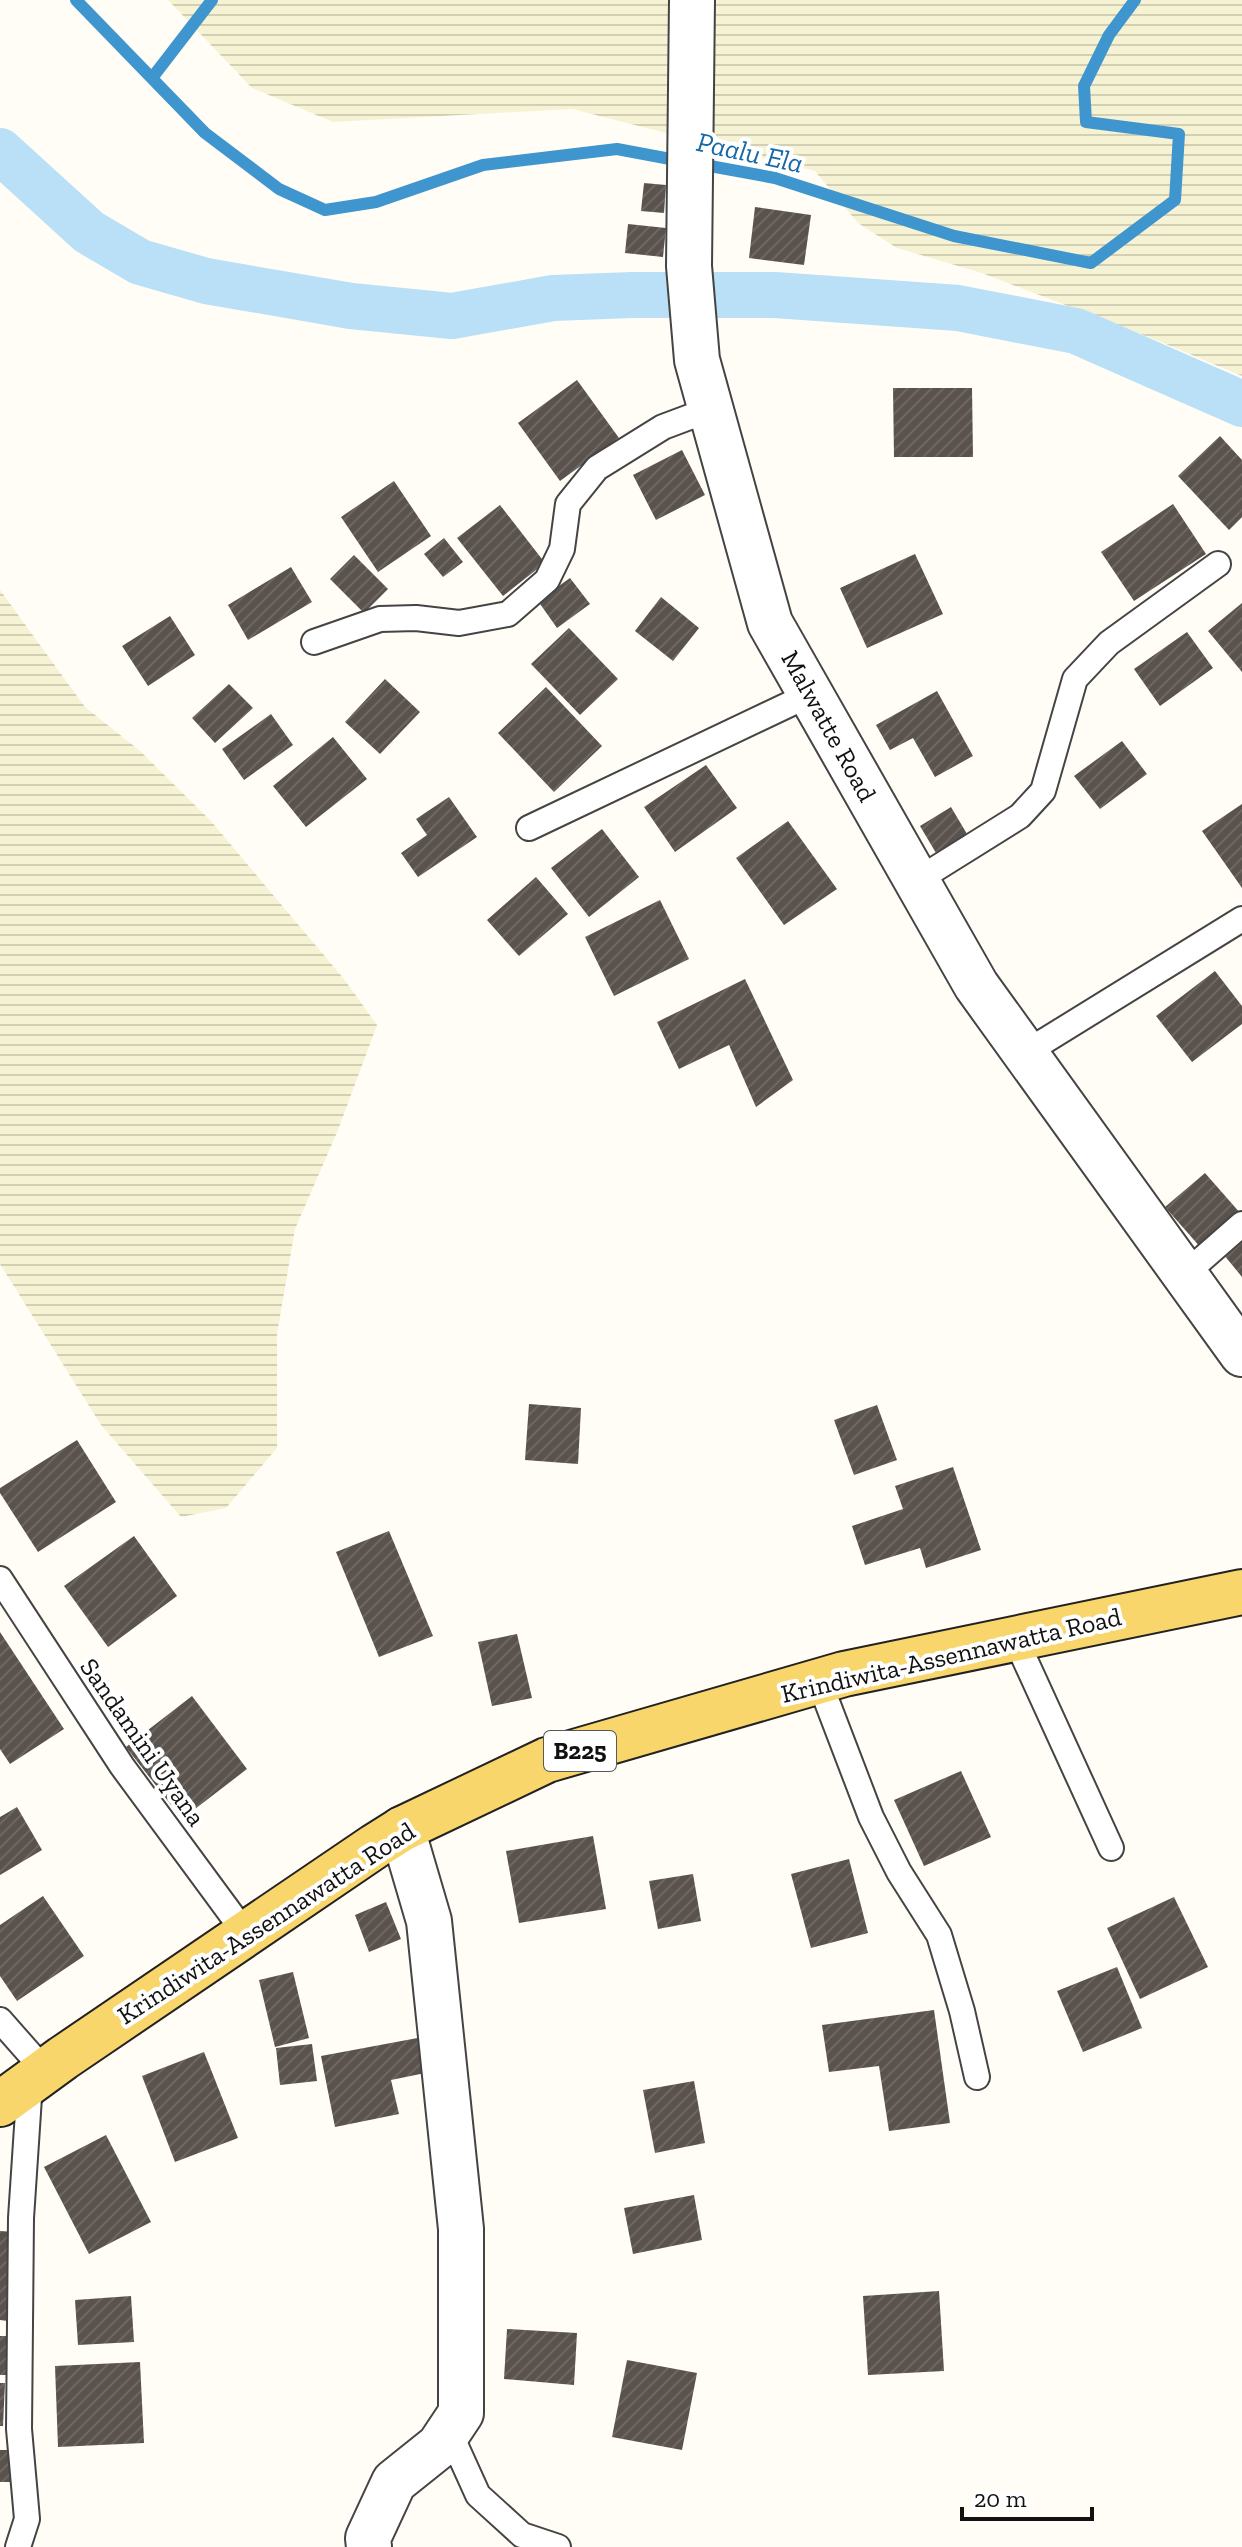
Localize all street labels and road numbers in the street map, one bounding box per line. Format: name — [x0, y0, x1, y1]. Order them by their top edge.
street label: Malwatte Road — [774, 645, 884, 807]
street label: Krindiwita-Assennawatta Road — [778, 1600, 1124, 1710]
street label: Sandamini Uyana — [73, 1652, 213, 1832]
road number: B225 — [544, 1731, 616, 1771]
street label: Krindiwita-Assennawatta Road — [111, 1815, 421, 2031]

